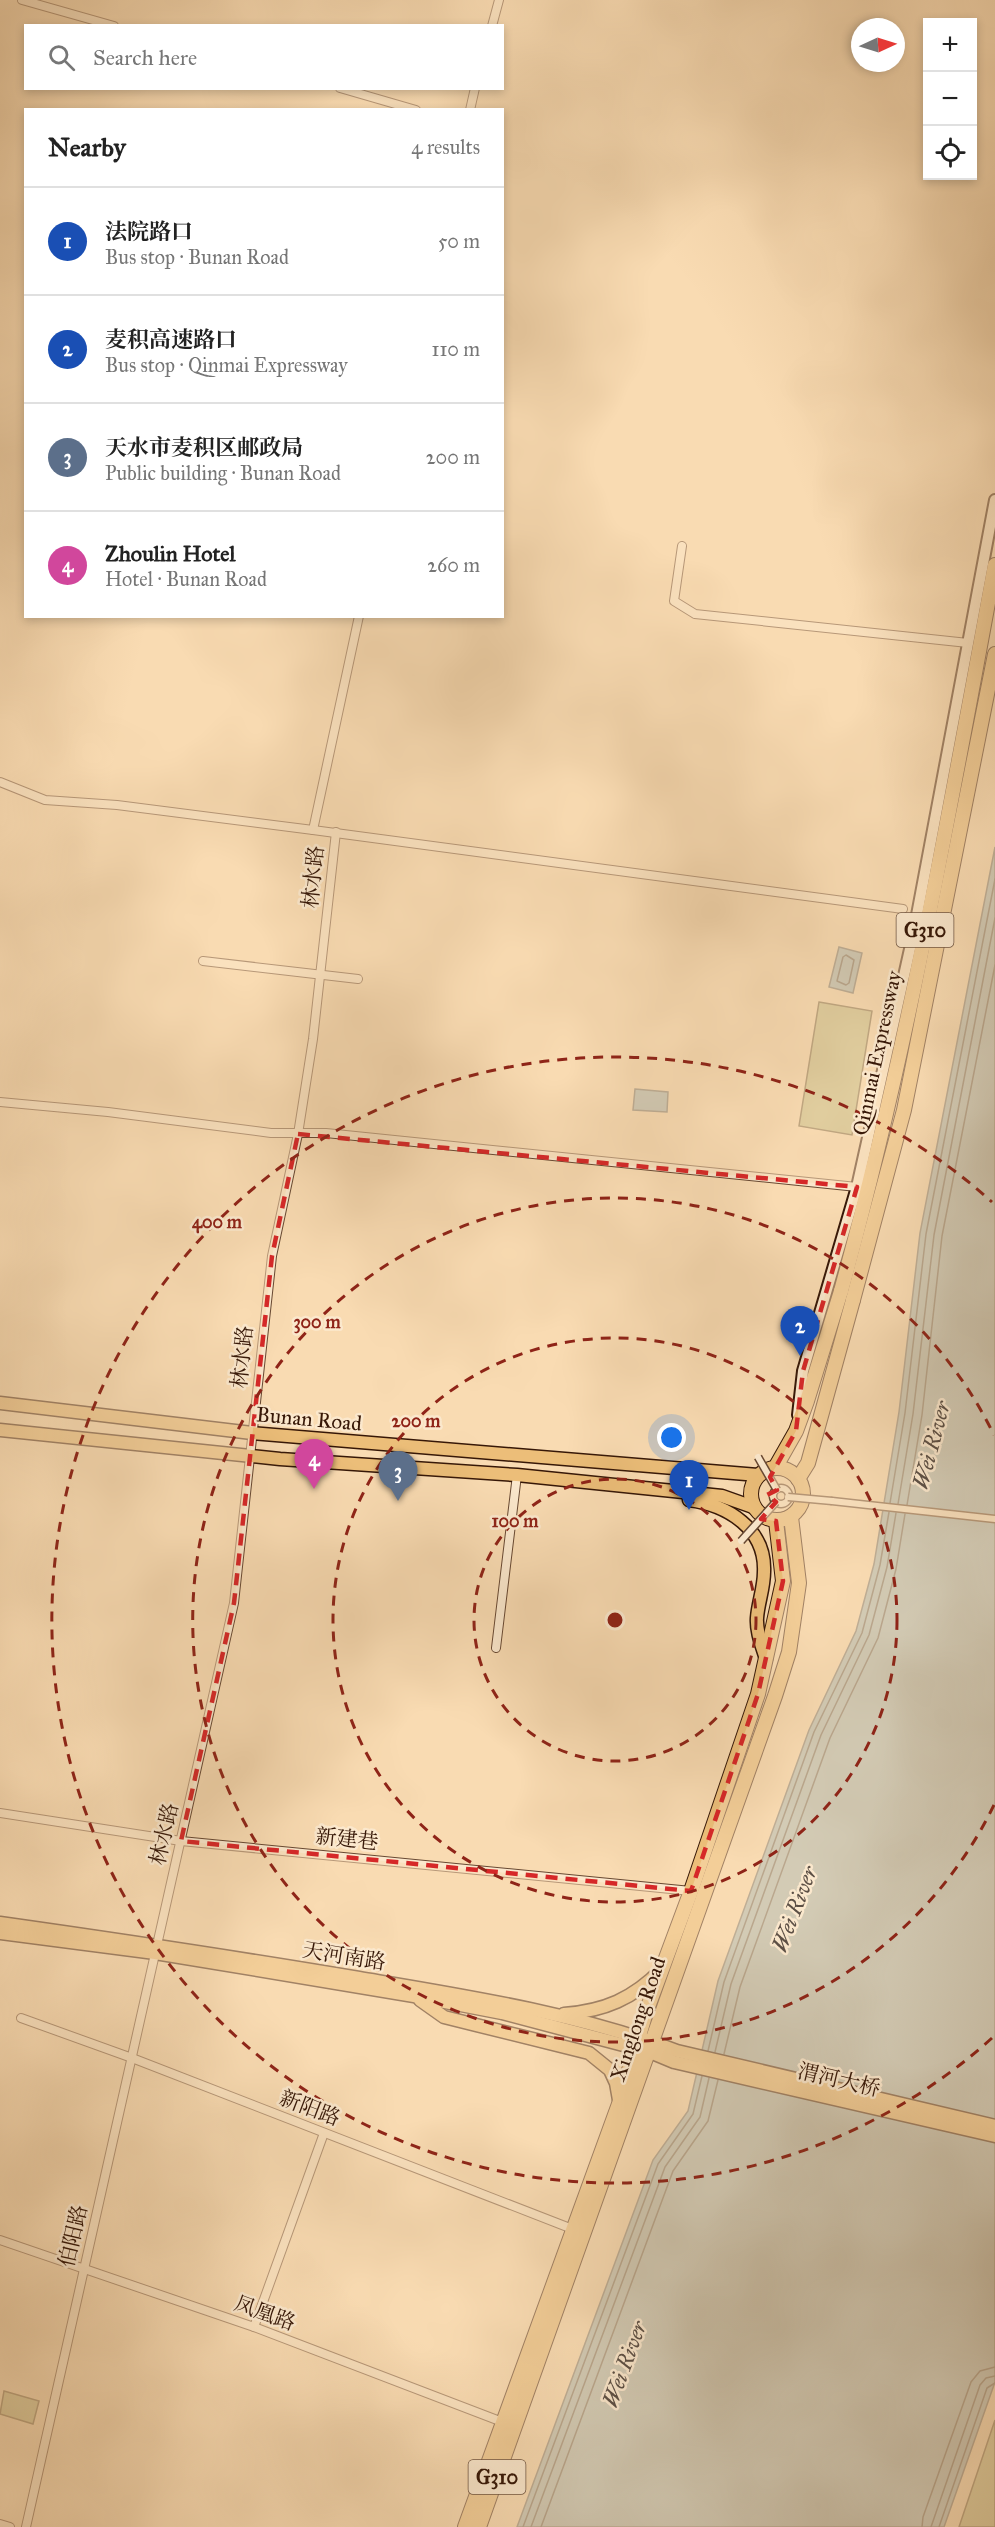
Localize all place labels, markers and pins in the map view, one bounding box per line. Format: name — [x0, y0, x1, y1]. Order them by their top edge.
pin: 2 — [780, 1306, 820, 1356]
pin: 4 — [294, 1440, 334, 1489]
pin: 3 — [378, 1452, 418, 1501]
pin: 1 — [670, 1460, 708, 1510]
centre of rings — [605, 1610, 625, 1630]

